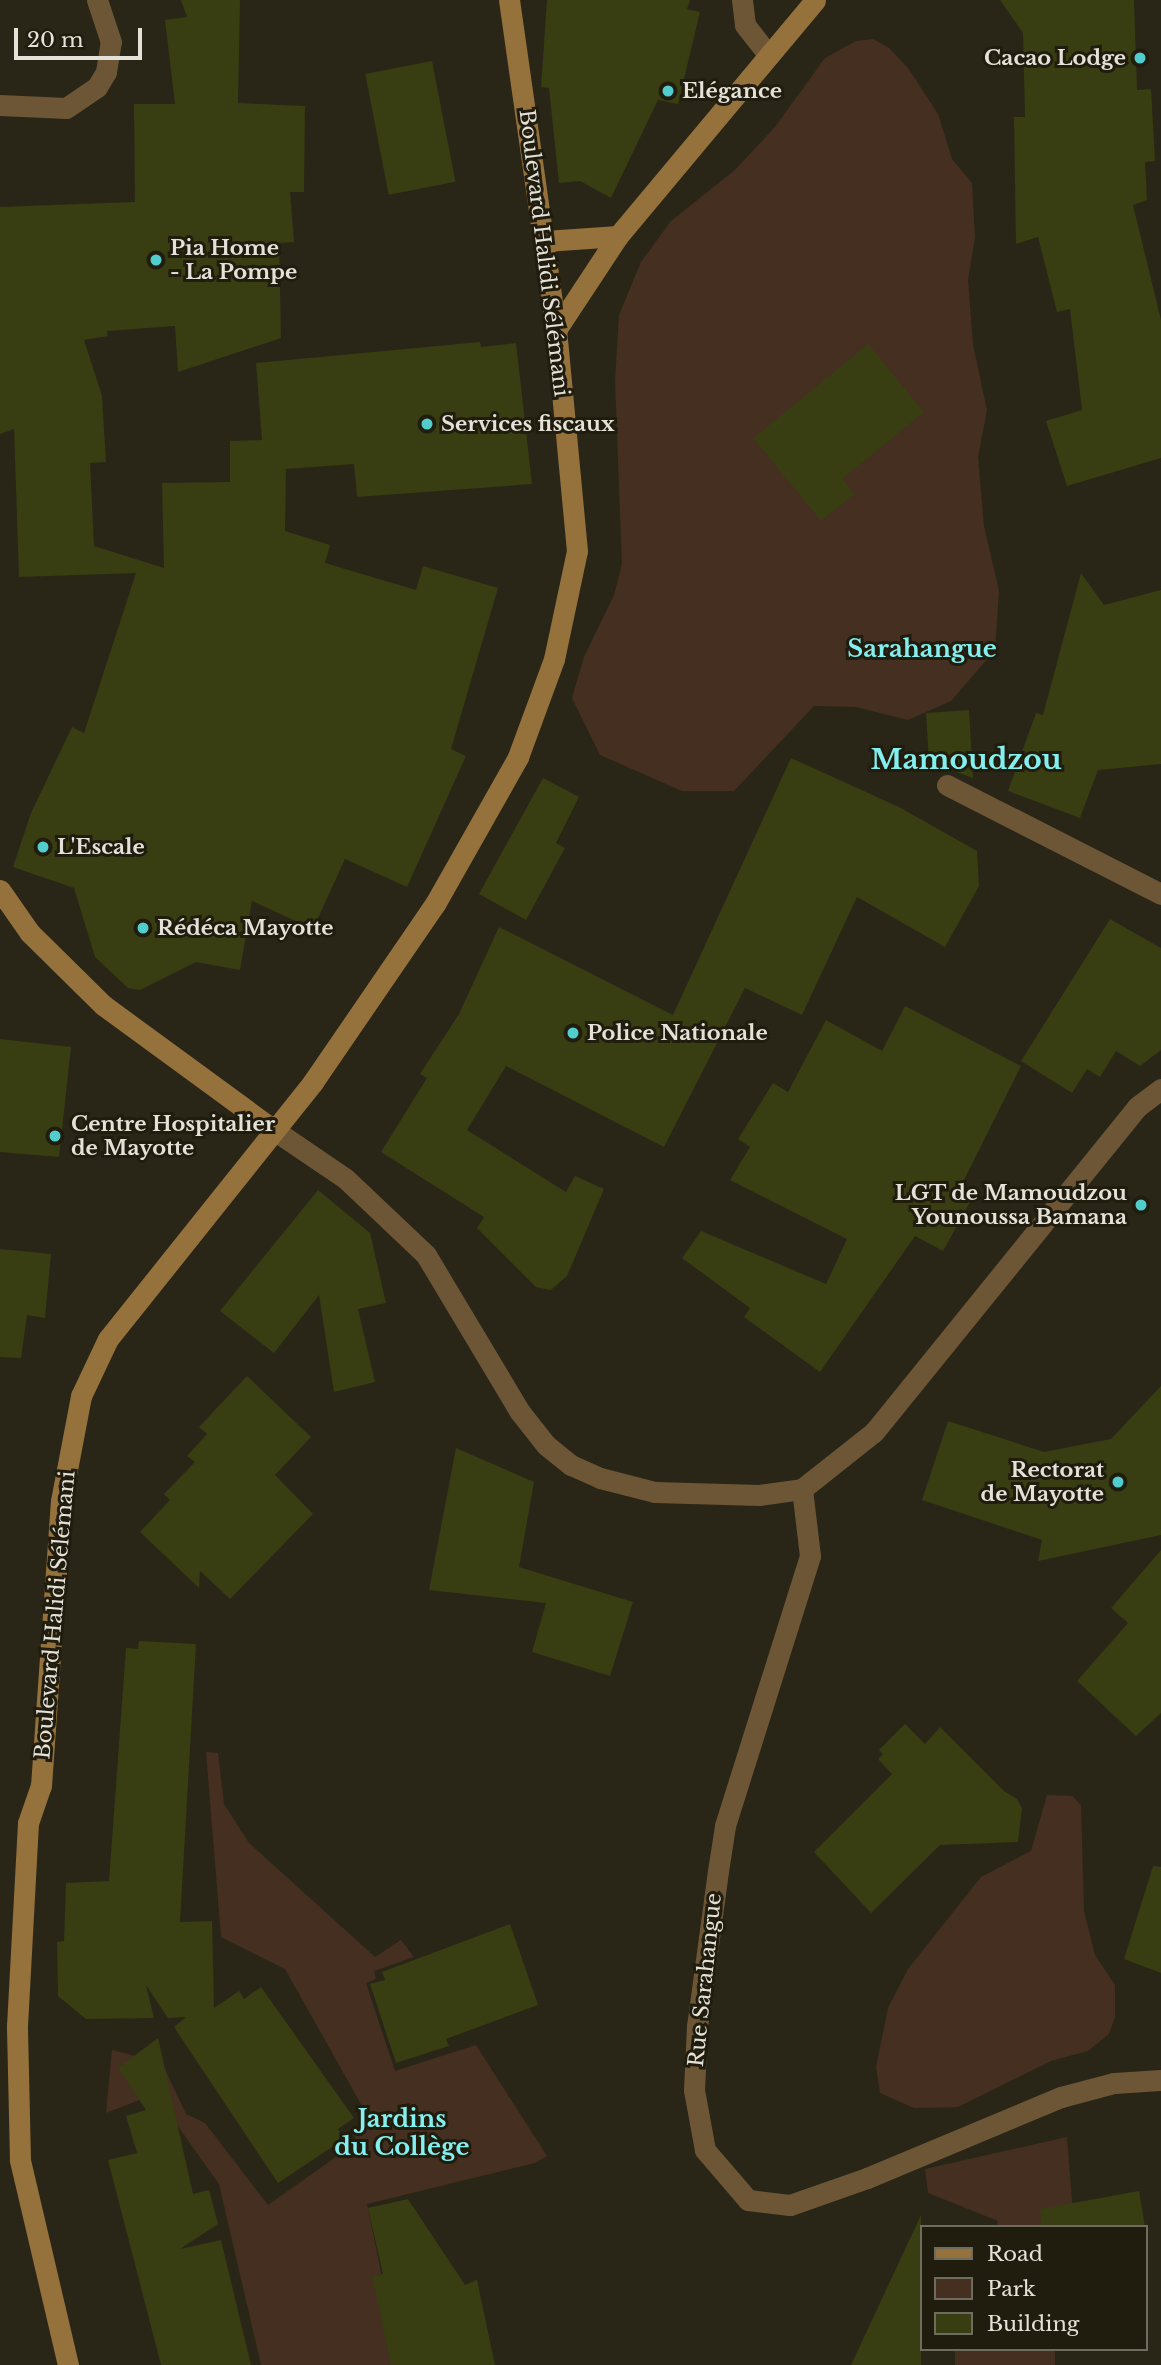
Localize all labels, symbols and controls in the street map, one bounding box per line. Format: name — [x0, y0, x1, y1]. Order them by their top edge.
scale bar — [18, 14, 145, 58]
text: 20 m — [27, 27, 84, 53]
place label: Cacao Lodge — [984, 45, 1126, 71]
marker: Cacao Lodge — [1132, 50, 1148, 66]
place label: Elégance — [682, 78, 782, 104]
marker: Elégance — [660, 83, 676, 99]
street label: Boulevard Halidi Sélémani — [514, 108, 574, 398]
place label: Pia Home - La Pompe — [170, 235, 297, 285]
marker: Pia Home - La Pompe — [148, 252, 164, 268]
place label: Services fiscaux — [441, 411, 615, 437]
marker: Services fiscaux — [419, 416, 435, 432]
district label: Sarahangue — [847, 635, 997, 663]
district label: Mamoudzou — [870, 743, 1062, 777]
place label: L'Escale — [57, 834, 145, 860]
marker: L'Escale — [35, 839, 51, 855]
place label: Rédéca Mayotte — [157, 915, 334, 941]
marker: Rédéca Mayotte — [135, 920, 151, 936]
place label: Police Nationale — [587, 1020, 768, 1046]
marker: Police Nationale — [565, 1025, 581, 1041]
place label: Centre Hospitalier de Mayotte — [71, 1111, 275, 1161]
marker: Centre Hospitalier de Mayotte — [45, 1126, 65, 1146]
place label: LGT de Mamoudzou Younoussa Bamana — [894, 1180, 1127, 1230]
marker: LGT de Mamoudzou Younoussa Bamana — [1133, 1197, 1149, 1213]
place label: Rectorat de Mayotte — [981, 1457, 1104, 1507]
street label: Boulevard Halidi Sélémani — [30, 1470, 80, 1760]
marker: Rectorat de Mayotte — [1110, 1474, 1126, 1490]
street label: Rue Sarahangue — [683, 1892, 727, 2068]
district label: Jardins du Collège — [334, 2105, 470, 2161]
legend — [920, 2225, 1147, 2351]
text: Road — [987, 2241, 1043, 2267]
text: Park — [987, 2276, 1036, 2302]
text: Building — [987, 2311, 1079, 2337]

